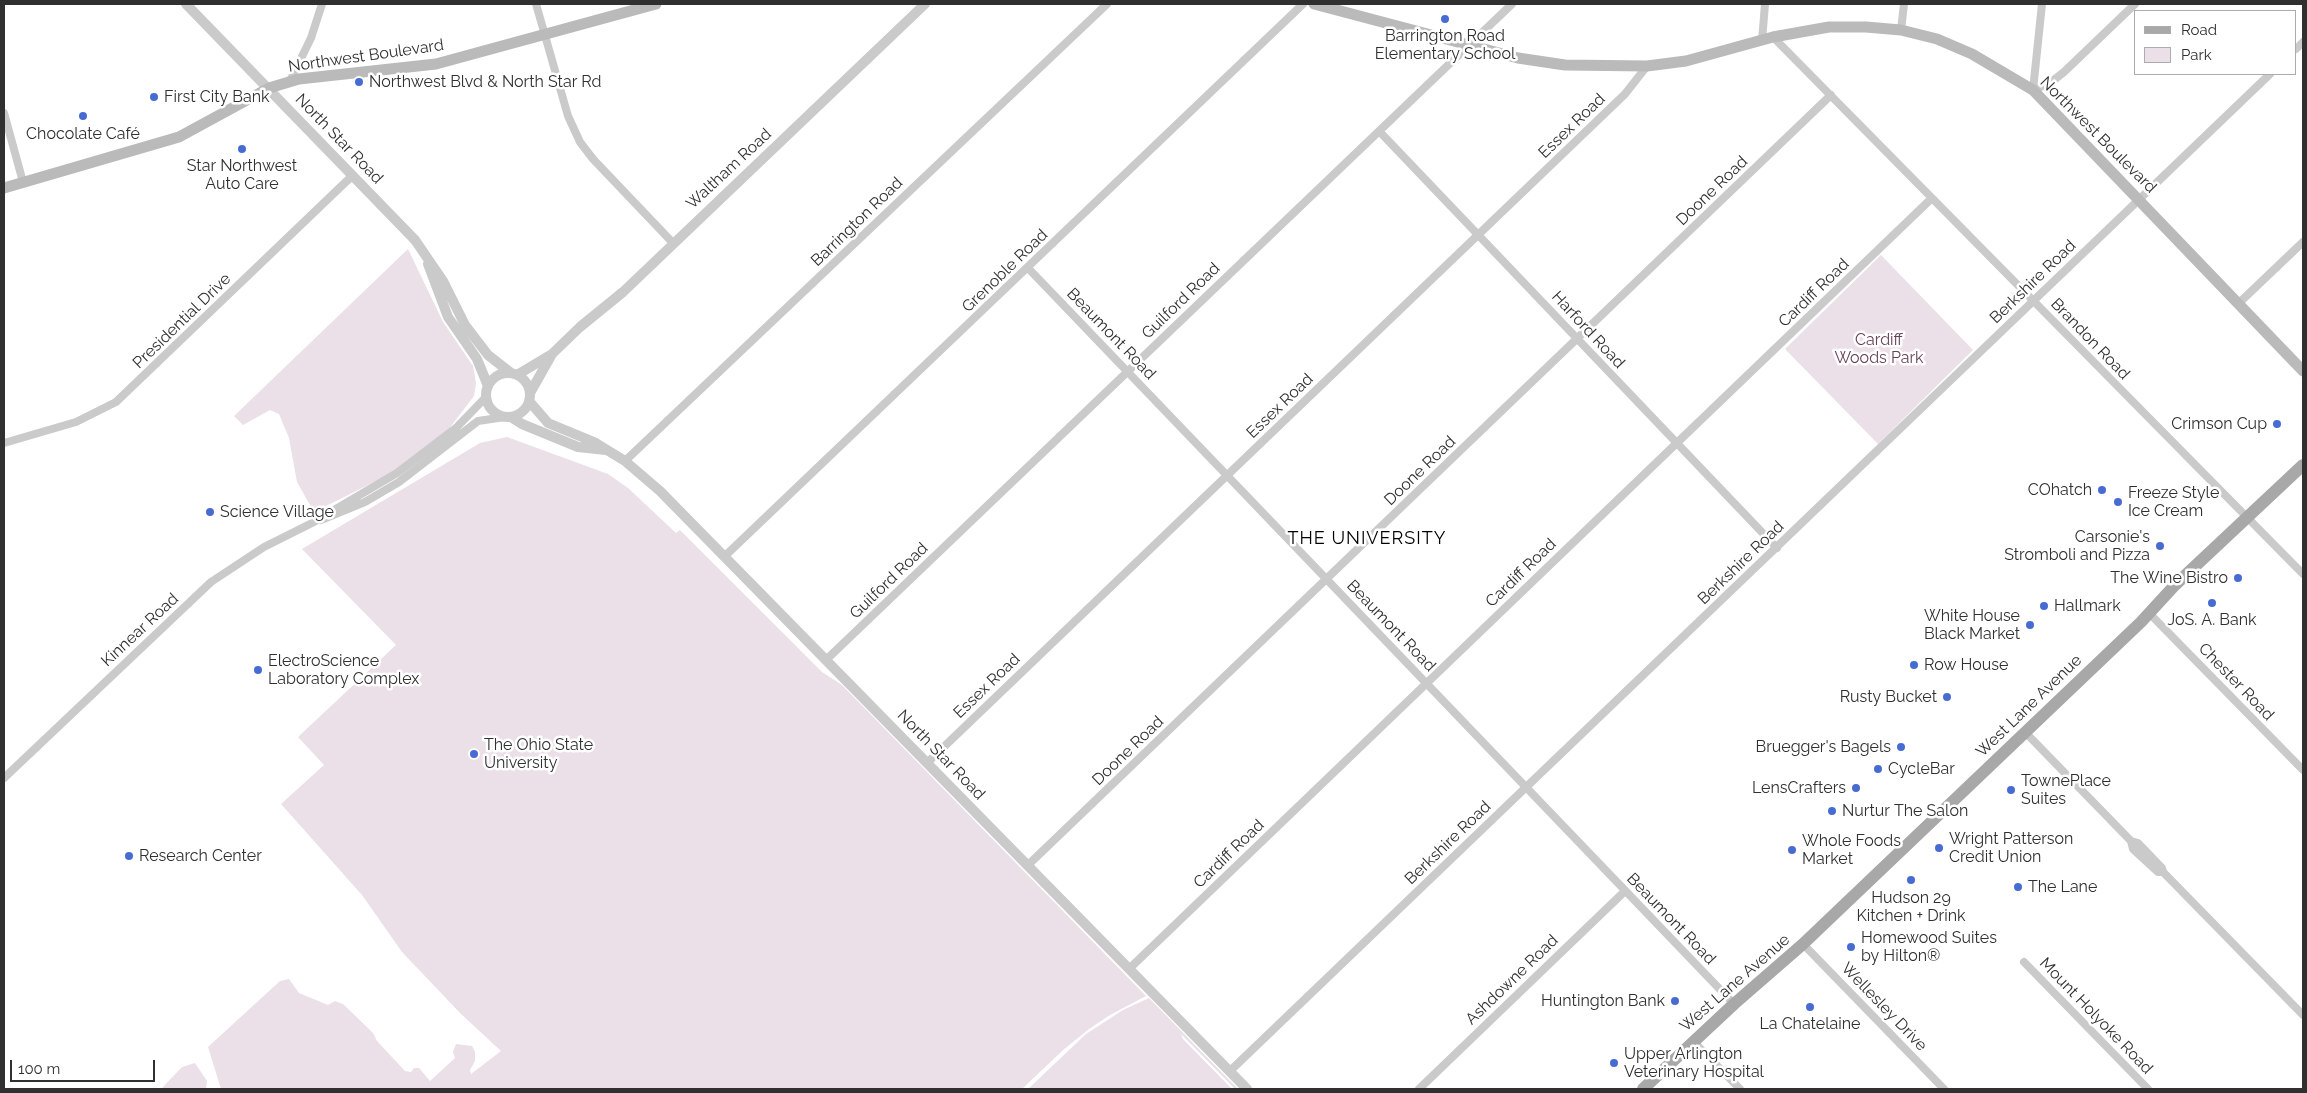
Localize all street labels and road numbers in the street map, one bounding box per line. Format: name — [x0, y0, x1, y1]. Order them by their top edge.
street label: Northwest Boulevard — [287, 36, 445, 76]
street label: Northwest Boulevard — [2036, 73, 2160, 197]
street label: North Star Road — [291, 90, 387, 188]
street label: Essex Road — [1535, 90, 1609, 162]
street label: Waltham Road — [682, 125, 776, 213]
street label: Doone Road — [1672, 152, 1752, 230]
street label: Barrington Road — [807, 173, 907, 271]
street label: Grenoble Road — [958, 225, 1052, 317]
street label: Berkshire Road — [1986, 236, 2080, 328]
street label: Cardiff Road — [1775, 255, 1853, 331]
street label: Guilford Road — [1138, 259, 1224, 343]
street label: Presidential Drive — [129, 269, 235, 373]
street label: Beaumont Road — [1063, 284, 1159, 384]
street label: Harford Road — [1547, 287, 1629, 373]
street label: Brandon Road — [2046, 294, 2134, 384]
street label: Essex Road — [1243, 370, 1317, 442]
street label: Doone Road — [1380, 432, 1460, 510]
street label: Berkshire Road — [1694, 517, 1788, 609]
street label: Cardiff Road — [1482, 535, 1560, 611]
street label: Guilford Road — [846, 539, 932, 623]
street label: Beaumont Road — [1343, 576, 1439, 676]
street label: Kinnear Road — [97, 589, 183, 671]
street label: Chester Road — [2194, 639, 2278, 725]
street label: Essex Road — [950, 650, 1024, 722]
street label: West Lane Avenue — [1972, 651, 2086, 761]
street label: North Star Road — [893, 706, 989, 804]
street label: Doone Road — [1088, 712, 1168, 790]
street label: Berkshire Road — [1401, 797, 1495, 889]
street label: Cardiff Road — [1190, 816, 1268, 892]
street label: Beaumont Road — [1623, 869, 1719, 969]
street label: West Lane Avenue — [1676, 930, 1794, 1036]
street label: Ashdowne Road — [1462, 931, 1562, 1029]
street label: Mount Holyoke Road — [2035, 954, 2157, 1078]
street label: Wellesley Drive — [1837, 959, 1931, 1055]

